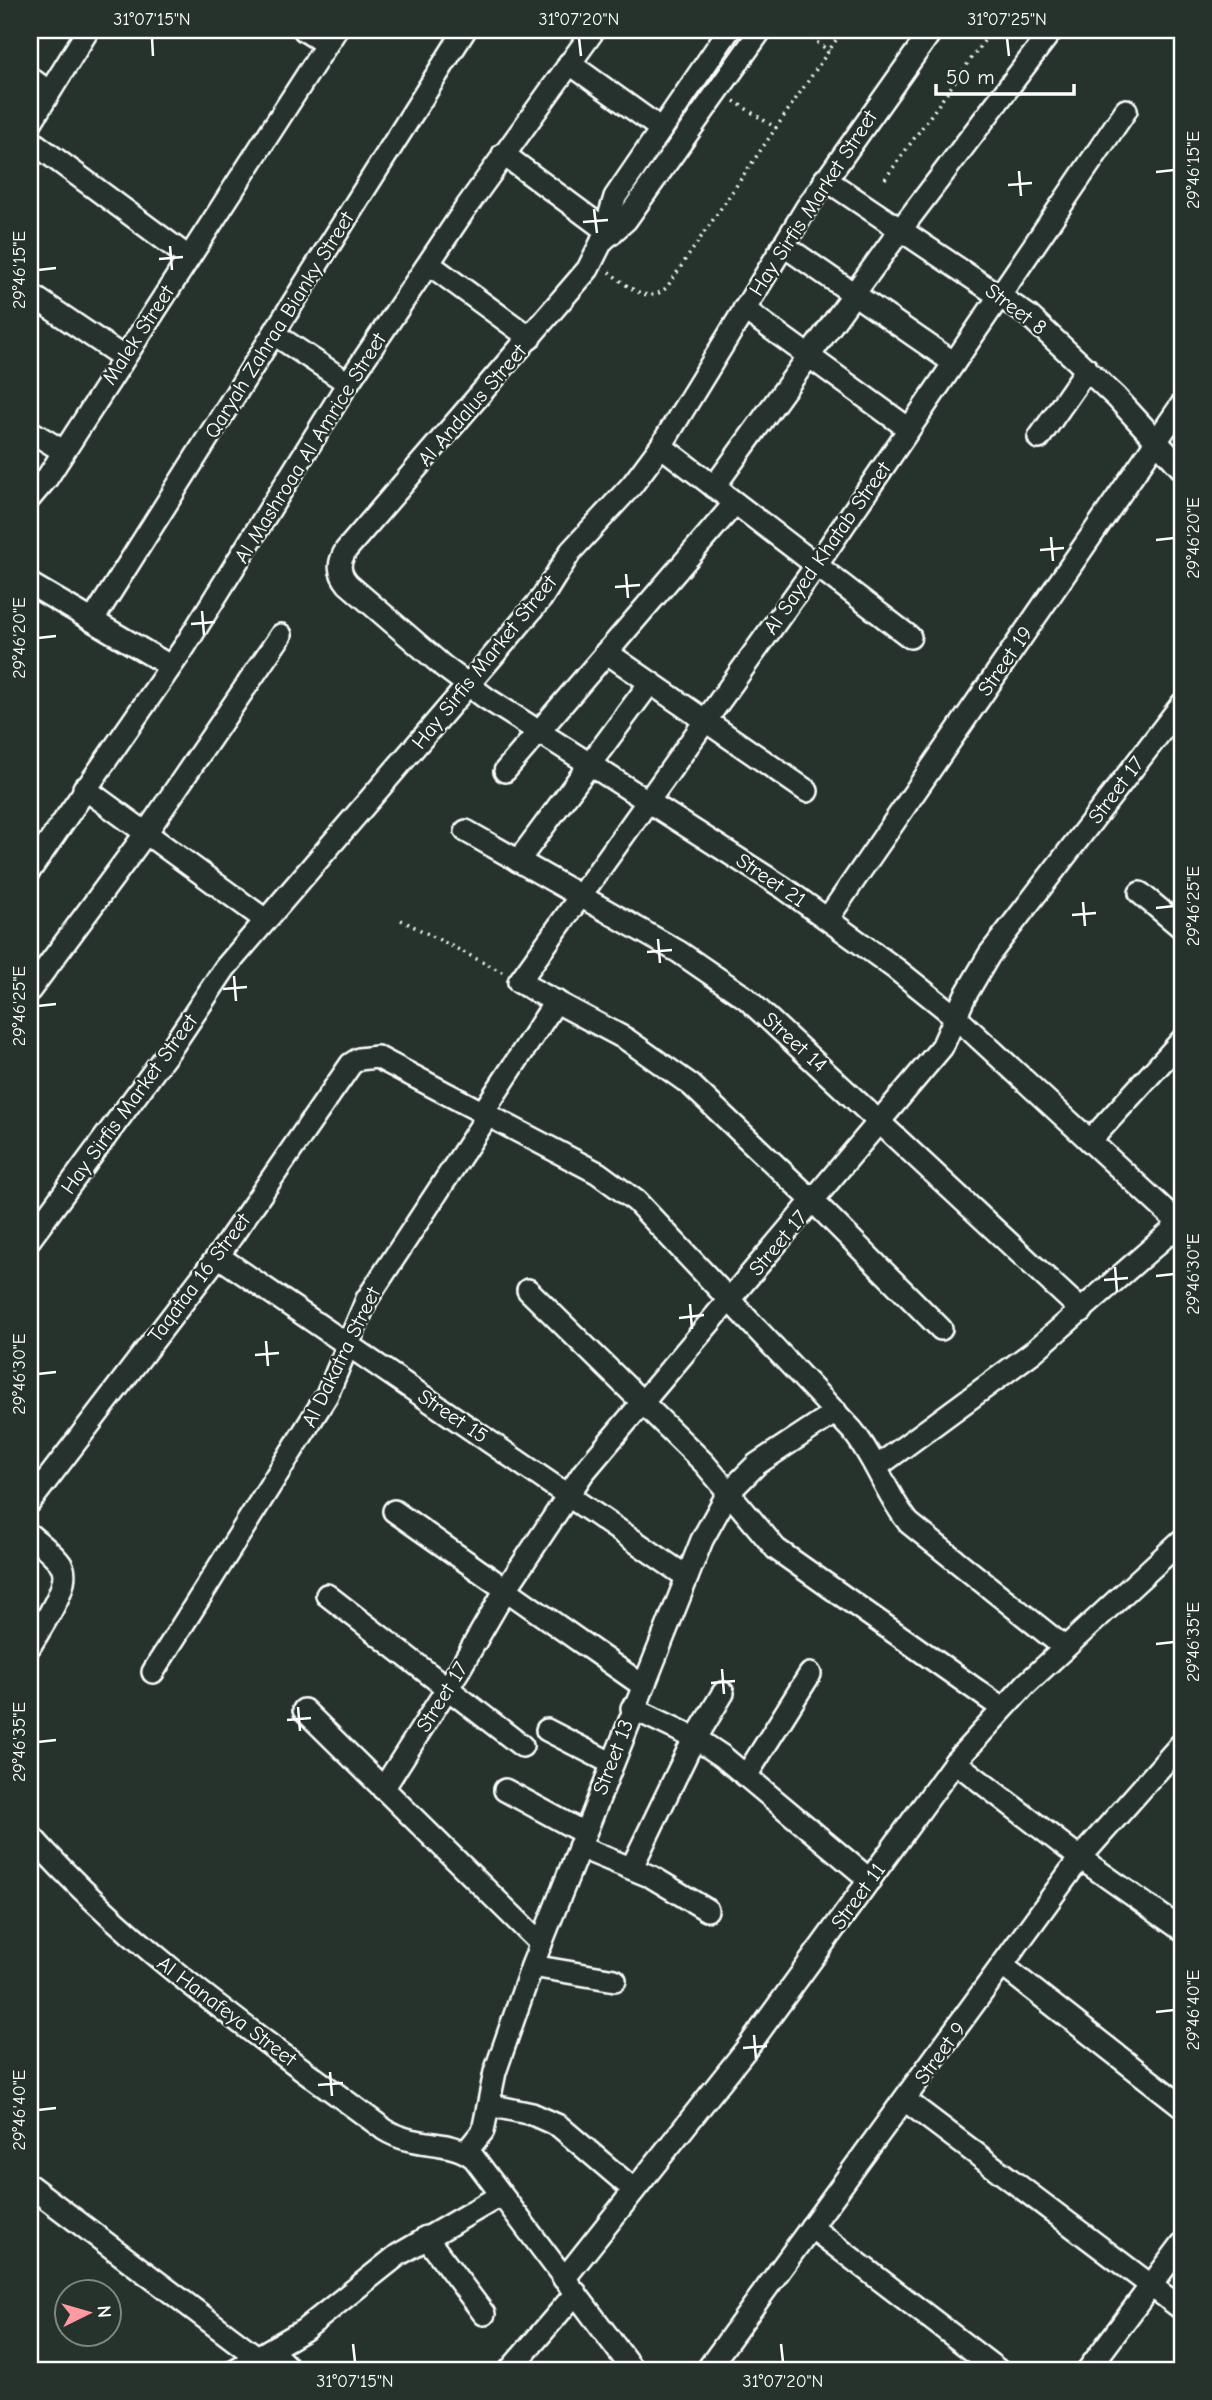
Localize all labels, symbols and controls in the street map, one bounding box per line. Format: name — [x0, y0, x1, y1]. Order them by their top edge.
text: 31°07'15"N — [113, 9, 191, 30]
text: 31°07'20"N — [539, 9, 619, 30]
text: 31°07'25"N — [967, 9, 1047, 30]
scale bar — [936, 52, 1074, 96]
text: 50 m — [946, 65, 995, 89]
street label: Hay Sirfis Market Street — [744, 105, 882, 300]
text: 29°46'15"E — [1183, 131, 1204, 209]
street label: Qaryah Zahraa Bianky Street — [199, 206, 359, 443]
text: 29°46'15"E — [9, 231, 30, 309]
street label: Street 8 — [981, 278, 1051, 340]
street label: Malek Street — [97, 280, 179, 389]
street label: Al Mashroaa Al Amrice Street — [229, 328, 391, 567]
street label: Al Andalus Street — [413, 339, 532, 471]
street label: Al Sayed Khatab Street — [758, 456, 896, 639]
text: 29°46'20"E — [1183, 497, 1204, 579]
street label: Hay Sirfis Market Street — [407, 570, 562, 754]
text: 29°46'20"E — [9, 597, 30, 679]
street label: Street 19 — [972, 622, 1038, 700]
street label: Street 17 — [1083, 752, 1149, 828]
street label: Street 21 — [732, 848, 810, 912]
text: 29°46'25"E — [1183, 866, 1204, 946]
text: 29°46'25"E — [9, 966, 30, 1046]
street label: Street 14 — [758, 1007, 832, 1077]
street label: Hay Sirfis Market Street — [56, 1009, 203, 1198]
street label: Street 17 — [744, 1205, 812, 1281]
street label: Taqataa 16 Street — [143, 1208, 256, 1347]
text: 29°46'30"E — [1183, 1233, 1204, 1315]
street label: Al Dakatra Street — [297, 1282, 386, 1431]
text: 29°46'30"E — [9, 1333, 30, 1415]
street label: Street 15 — [413, 1384, 493, 1448]
text: 29°46'35"E — [1183, 1602, 1204, 1682]
street label: Street 17 — [411, 1658, 473, 1736]
text: 29°46'35"E — [9, 1702, 30, 1782]
street label: Street 13 — [588, 1716, 638, 1798]
street label: Street 11 — [826, 1858, 890, 1934]
street label: Al Hanafeya Street — [153, 1951, 302, 2072]
text: 29°46'40"E — [1183, 1969, 1204, 2050]
street label: Street 9 — [909, 2017, 971, 2089]
text: 29°46'40"E — [9, 2069, 30, 2150]
north arrow — [52, 2278, 122, 2348]
text: N — [92, 2304, 115, 2319]
text: 31°07'15"N — [316, 2371, 394, 2392]
text: 31°07'20"N — [743, 2371, 823, 2392]

